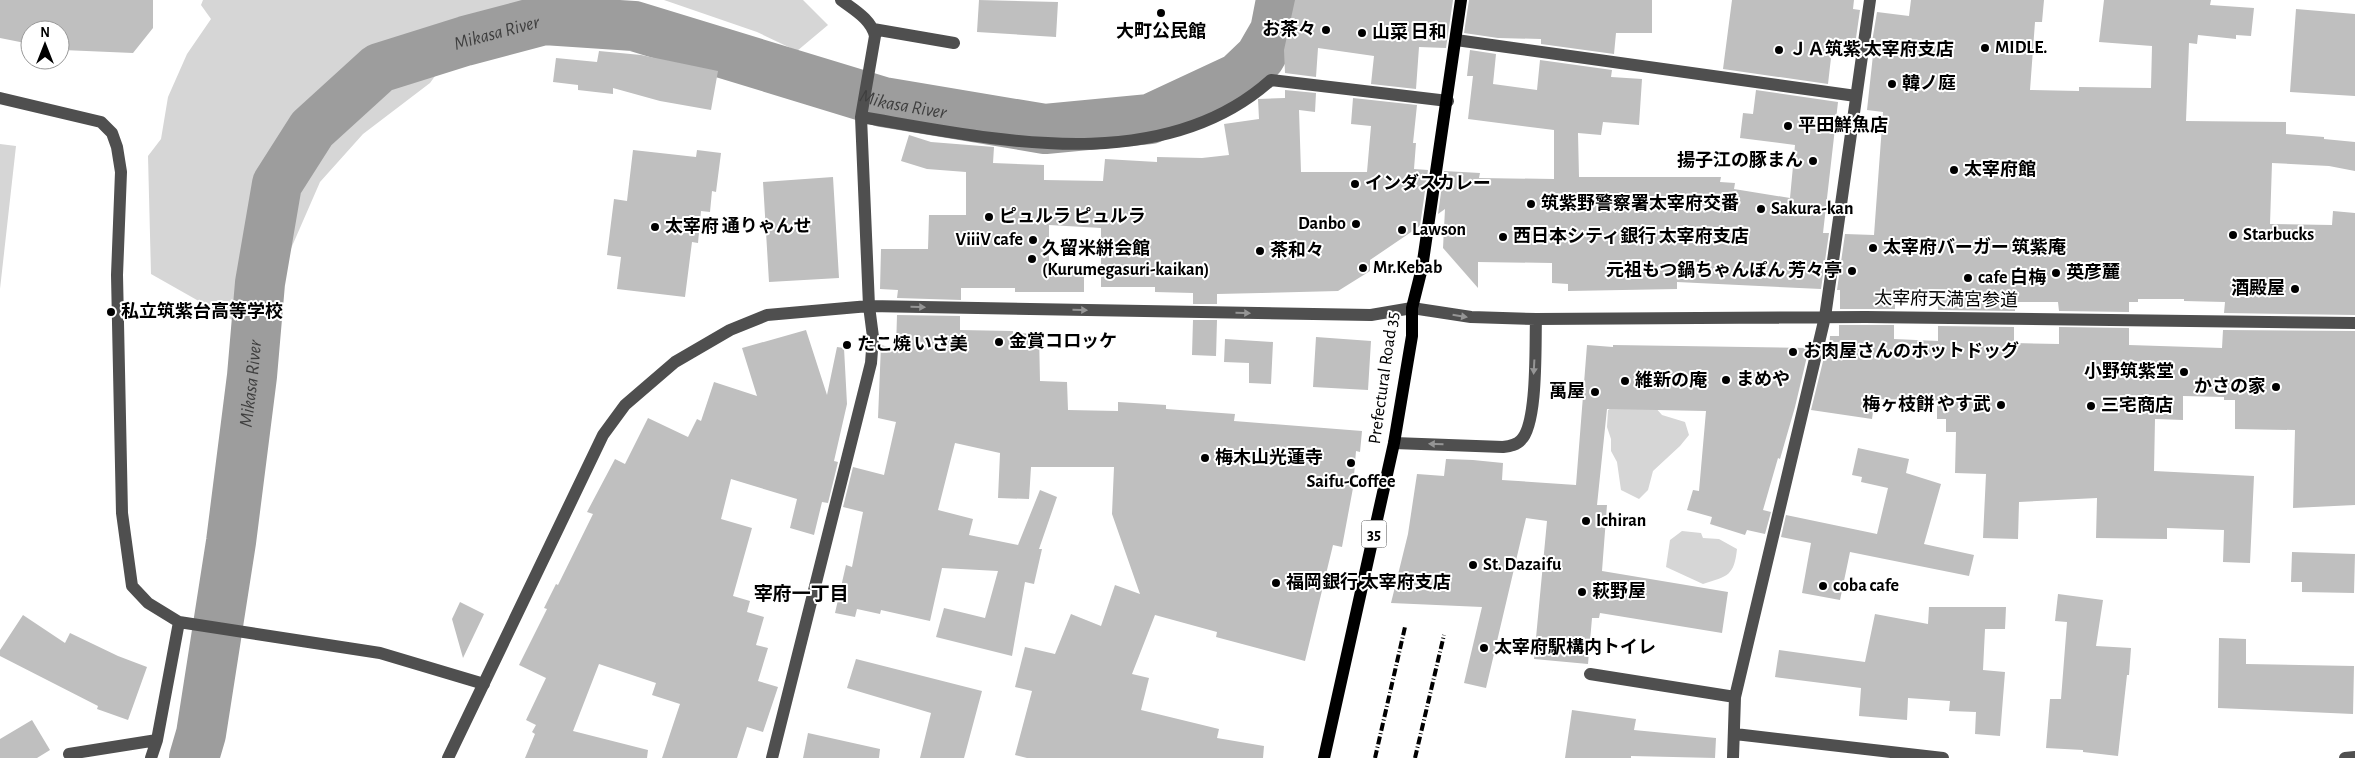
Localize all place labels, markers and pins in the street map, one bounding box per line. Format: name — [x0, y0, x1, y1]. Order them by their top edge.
marker: 大町公民館 — [1155, 7, 1167, 19]
place label: お茶々 — [1262, 20, 1316, 39]
place label: 大町公民館 — [1116, 21, 1206, 41]
place label: 山菜 日和 — [1372, 22, 1447, 42]
marker: お茶々 — [1320, 24, 1332, 36]
marker: 山菜 日和 — [1356, 27, 1368, 39]
place label: ＪＡ筑紫 太宰府支店 — [1789, 39, 1954, 59]
place label: MIDLE. — [1995, 39, 2047, 57]
marker: MIDLE. — [1979, 42, 1991, 54]
marker: ＪＡ筑紫 太宰府支店 — [1773, 44, 1785, 56]
place label: 韓ノ庭 — [1902, 73, 1956, 93]
marker: 韓ノ庭 — [1886, 78, 1898, 90]
place label: 平田鮮魚店 — [1798, 114, 1888, 135]
marker: 平田鮮魚店 — [1782, 120, 1794, 132]
place label: 揚子江の豚まん — [1677, 150, 1803, 170]
marker: 揚子江の豚まん — [1807, 155, 1819, 167]
place label: 太宰府館 — [1964, 160, 2036, 179]
marker: 太宰府館 — [1948, 164, 1960, 176]
place label: インダスカレー — [1365, 173, 1491, 193]
marker: インダスカレー — [1349, 178, 1361, 190]
place label: 筑紫野警察署太宰府交番 — [1541, 193, 1739, 213]
marker: 筑紫野警察署太宰府交番 — [1525, 198, 1537, 210]
place label: Sakura-kan — [1771, 200, 1853, 218]
marker: Sakura-kan — [1755, 203, 1767, 215]
place label: ピュルラ ピュルラ — [999, 207, 1146, 226]
marker: ピュルラ ピュルラ — [983, 211, 995, 223]
place label: Danbo — [1298, 215, 1346, 233]
place label: 太宰府 通りゃんせ — [665, 216, 812, 236]
marker: Danbo — [1350, 218, 1362, 230]
marker: 太宰府 通りゃんせ — [649, 221, 661, 233]
place label: Lawson — [1412, 221, 1466, 239]
marker: Lawson — [1396, 224, 1408, 236]
place label: 西日本シティ銀行 太宰府支店 — [1513, 225, 1749, 246]
place label: Starbucks — [2243, 226, 2314, 244]
marker: Starbucks — [2227, 229, 2239, 241]
place label: ViiiV cafe — [956, 231, 1023, 249]
marker: 西日本シティ銀行 太宰府支店 — [1497, 231, 1509, 243]
marker: ViiiV cafe — [1027, 234, 1039, 246]
place label: 太宰府バーガー 筑紫庵 — [1883, 237, 2066, 257]
place label: 久留米絣会館 (Kurumegasuri-kaikan) — [1042, 238, 1209, 279]
place label: 茶和々 — [1270, 240, 1324, 260]
marker: 太宰府バーガー 筑紫庵 — [1867, 242, 1879, 254]
marker: 茶和々 — [1254, 245, 1266, 257]
marker: 久留米絣会館 (Kurumegasuri-kaikan) — [1026, 253, 1038, 265]
place label: Mr.Kebab — [1373, 259, 1442, 277]
place label: 元祖もつ鍋ちゃんぽん 芳々亭 — [1606, 260, 1842, 280]
marker: Mr.Kebab — [1357, 262, 1369, 274]
place label: 英彦麓 — [2066, 263, 2120, 282]
marker: 元祖もつ鍋ちゃんぽん 芳々亭 — [1846, 265, 1858, 277]
place label: cafe 白梅 — [1978, 267, 2046, 287]
marker: 英彦麓 — [2050, 267, 2062, 279]
marker: cafe 白梅 — [1962, 272, 1974, 284]
place label: 酒殿屋 — [2231, 278, 2285, 298]
marker: 酒殿屋 — [2289, 283, 2301, 295]
place label: 私立筑紫台高等学校 — [121, 301, 283, 321]
marker: 私立筑紫台高等学校 — [105, 306, 117, 318]
place label: 金賞コロッケ — [1009, 332, 1117, 351]
place label: たこ焼 いさ美 — [857, 334, 968, 354]
marker: 金賞コロッケ — [993, 336, 1005, 348]
marker: たこ焼 いさ美 — [841, 339, 853, 351]
place label: お肉屋さんのホットドッグ — [1803, 341, 2019, 361]
marker: お肉屋さんのホットドッグ — [1787, 346, 1799, 358]
place label: 小野筑紫堂 — [2084, 361, 2174, 381]
marker: 小野筑紫堂 — [2178, 366, 2190, 378]
place label: 維新の庵 — [1635, 370, 1707, 390]
place label: まめや — [1736, 370, 1790, 389]
marker: まめや — [1720, 374, 1732, 386]
marker: 維新の庵 — [1619, 375, 1631, 387]
place label: かさの家 — [2194, 377, 2266, 396]
marker: かさの家 — [2270, 381, 2282, 393]
place label: 萬屋 — [1549, 382, 1585, 401]
marker: 萬屋 — [1589, 386, 1601, 398]
place label: 梅ヶ枝餅 やす武 — [1862, 394, 1991, 414]
place label: 三宅商店 — [2101, 396, 2173, 415]
marker: 梅ヶ枝餅 やす武 — [1995, 399, 2007, 411]
marker: 三宅商店 — [2085, 400, 2097, 412]
place label: 梅木山光蓮寺 — [1215, 447, 1323, 467]
marker: 梅木山光蓮寺 — [1199, 452, 1211, 464]
marker: Saifu-Coffee — [1345, 457, 1357, 469]
place label: Saifu-Coffee — [1307, 473, 1395, 491]
place label: Ichiran — [1596, 512, 1646, 530]
marker: Ichiran — [1580, 515, 1592, 527]
place label: St. Dazaifu — [1483, 556, 1562, 574]
marker: St. Dazaifu — [1467, 559, 1479, 571]
place label: 福岡銀行 太宰府支店 — [1286, 571, 1451, 592]
marker: 福岡銀行 太宰府支店 — [1270, 577, 1282, 589]
place label: coba cafe — [1833, 577, 1899, 595]
marker: coba cafe — [1817, 580, 1829, 592]
place label: 萩野屋 — [1592, 581, 1646, 601]
marker: 萩野屋 — [1576, 586, 1588, 598]
place label: 太宰府駅構内トイレ — [1494, 638, 1656, 657]
marker: 太宰府駅構内トイレ — [1478, 642, 1490, 654]

